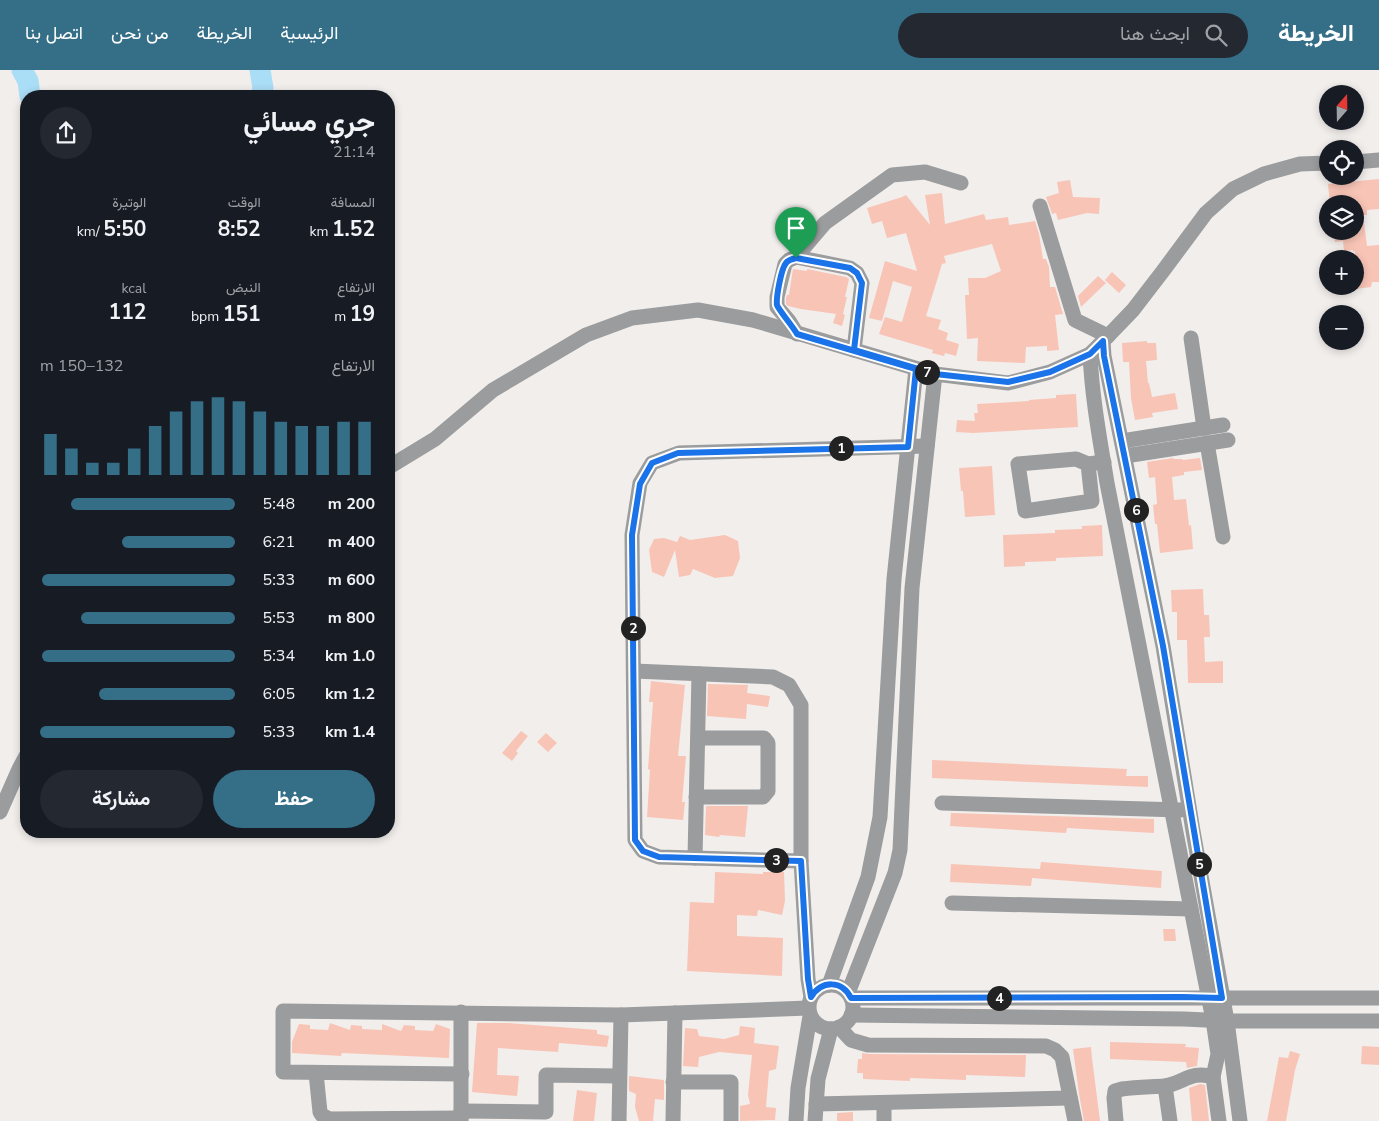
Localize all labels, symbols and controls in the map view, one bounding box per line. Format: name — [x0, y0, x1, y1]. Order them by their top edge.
search box — [898, 13, 1248, 58]
text: الخريطة — [1278, 17, 1354, 49]
text: اتصل بنا — [25, 21, 83, 45]
text: من نحن — [111, 21, 169, 45]
text: الخريطة — [197, 21, 252, 45]
text: الرئيسية — [280, 21, 338, 45]
text: ابحث هنا — [1120, 21, 1190, 47]
icon: search — [1202, 21, 1230, 49]
north arrow — [1319, 85, 1364, 130]
map controls — [1319, 85, 1364, 350]
text: جري مسائي — [243, 103, 375, 141]
button: share — [40, 107, 92, 159]
button: locate — [1319, 140, 1364, 185]
text: 21:14 — [333, 141, 375, 163]
text: الوتيرة — [112, 193, 146, 212]
text: الوقت — [228, 193, 261, 212]
text: المسافة — [331, 193, 375, 212]
button: layers — [1319, 195, 1364, 240]
pin — [775, 207, 817, 258]
icon: arrive — [782, 214, 810, 242]
text: 5:50 — [103, 215, 146, 243]
text: 8:52 — [218, 215, 261, 243]
text: 1.52 — [332, 215, 375, 243]
text: /km — [77, 222, 103, 241]
text: km — [309, 222, 332, 241]
button: + — [1319, 250, 1364, 295]
text: النبض — [226, 278, 261, 297]
text: الارتفاع — [337, 278, 375, 297]
text: kcal — [122, 279, 146, 298]
text: 112 — [109, 298, 146, 326]
text: 151 — [223, 300, 261, 328]
text: 19 — [350, 300, 375, 328]
button: − — [1319, 305, 1364, 350]
text: bpm — [191, 307, 223, 326]
text: m — [334, 307, 350, 326]
text: 132–150 m — [40, 355, 123, 377]
text: الارتفاع — [332, 355, 375, 377]
pin: 7 — [914, 360, 940, 384]
text: 7 — [923, 363, 932, 382]
pin: 1 — [828, 436, 854, 460]
text: 1 — [837, 439, 846, 458]
text: 5:48 — [263, 493, 295, 515]
text: 200 m — [328, 493, 375, 515]
pin: 6 — [1124, 498, 1148, 522]
text: 6 — [1132, 501, 1141, 520]
text: 6:21 — [263, 531, 295, 553]
text: 400 m — [328, 531, 375, 553]
text: 5:33 — [263, 569, 295, 591]
text: 600 m — [328, 569, 375, 591]
text: 5:53 — [263, 607, 295, 629]
text: 800 m — [328, 607, 375, 629]
pin: 2 — [620, 616, 646, 640]
text: 2 — [629, 619, 638, 638]
text: 5:34 — [263, 645, 295, 667]
text: 1.0 km — [325, 645, 375, 667]
text: 6:05 — [263, 683, 295, 705]
text: 1.2 km — [325, 683, 375, 705]
text: 5:33 — [263, 721, 295, 743]
text: 1.4 km — [325, 721, 375, 743]
button: مشاركة — [40, 770, 203, 828]
button: حفظ — [213, 770, 375, 828]
pin: 3 — [764, 848, 788, 872]
text: 3 — [772, 851, 781, 870]
pin: 5 — [1186, 852, 1212, 876]
text: 5 — [1195, 855, 1204, 874]
pin: 4 — [986, 986, 1012, 1010]
text: 4 — [995, 989, 1004, 1008]

